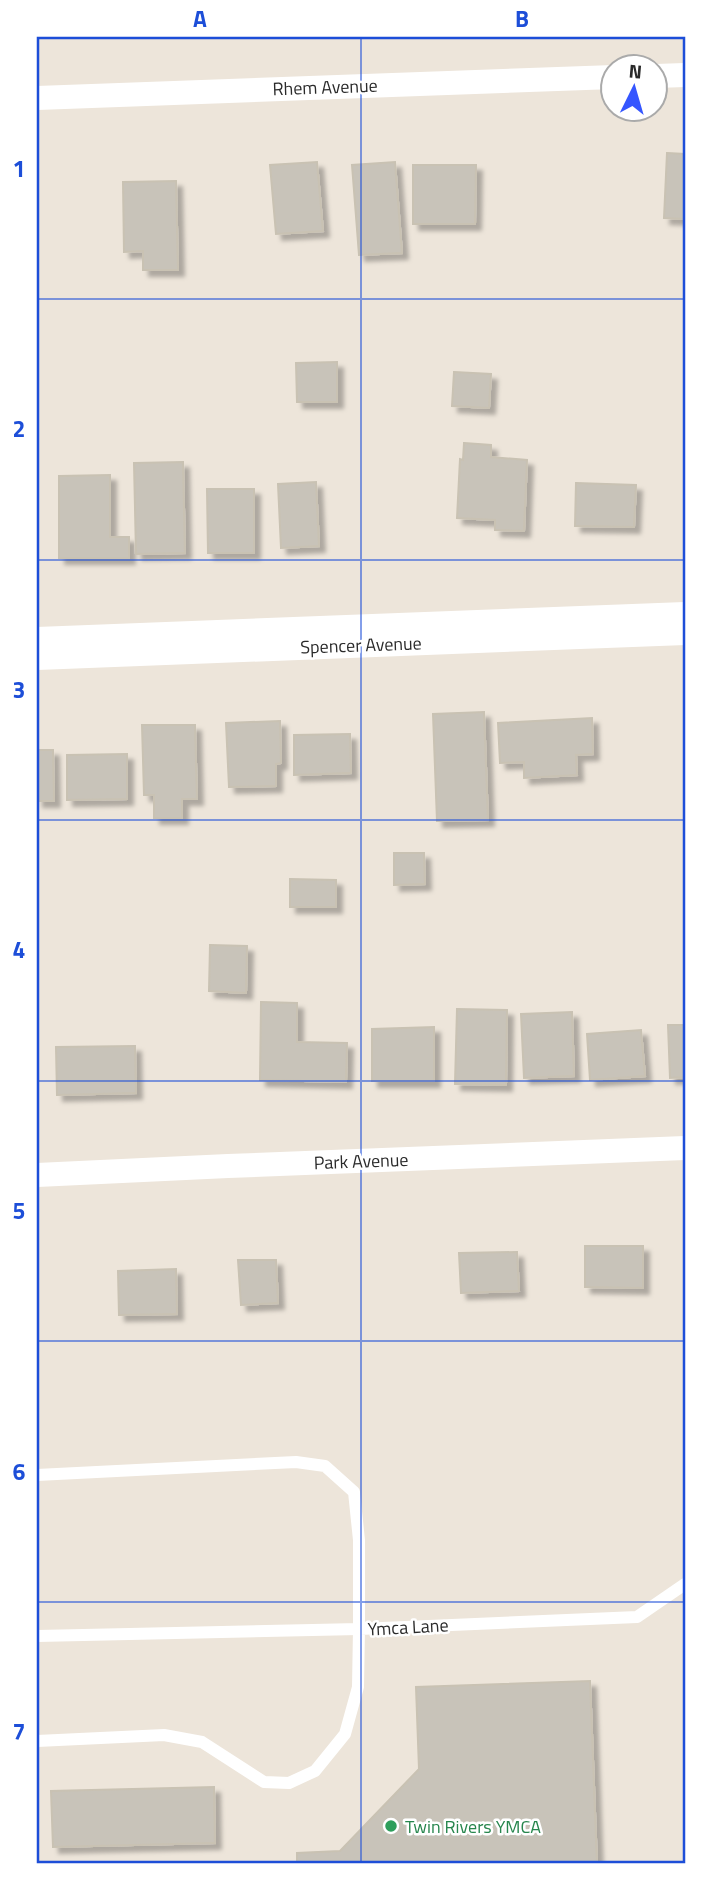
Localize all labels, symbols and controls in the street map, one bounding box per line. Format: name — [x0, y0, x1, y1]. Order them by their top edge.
text: A — [193, 1, 207, 36]
text: B — [515, 1, 529, 36]
north arrow — [600, 52, 670, 122]
text: N — [628, 56, 643, 86]
street label: Rhem Avenue — [272, 72, 378, 102]
text: 1 — [13, 151, 25, 186]
text: 2 — [13, 411, 25, 446]
street label: Spencer Avenue — [300, 629, 422, 661]
text: 3 — [13, 672, 25, 707]
text: 4 — [13, 932, 25, 967]
street label: Park Avenue — [313, 1146, 409, 1176]
text: 5 — [13, 1193, 25, 1228]
text: 6 — [13, 1454, 26, 1489]
street label: Ymca Lane — [367, 1611, 449, 1643]
text: 7 — [13, 1714, 25, 1749]
place label: Twin Rivers YMCA — [405, 1813, 541, 1840]
marker: Twin Rivers YMCA — [383, 1818, 399, 1834]

